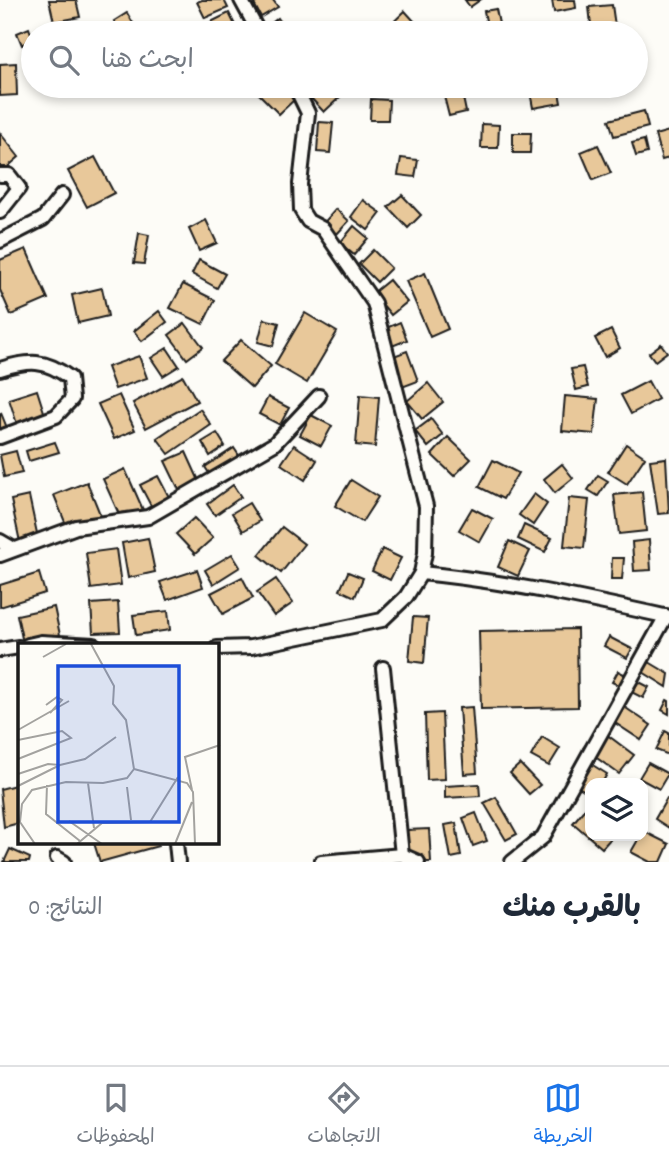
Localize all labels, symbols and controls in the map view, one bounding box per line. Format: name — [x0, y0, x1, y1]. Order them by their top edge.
search box — [21, 21, 648, 98]
icon: search — [45, 41, 83, 79]
text: ابحث هنا — [101, 43, 194, 80]
inset map — [18, 643, 219, 844]
map controls — [585, 778, 648, 841]
button: layers — [585, 778, 648, 841]
text: بالقرب منك — [503, 889, 641, 932]
text: النتائج: 0 — [28, 893, 103, 926]
tab: المحفوظات — [76, 1079, 155, 1152]
tab: الاتجاهات — [307, 1079, 381, 1152]
tab: الخريطة — [533, 1079, 593, 1152]

